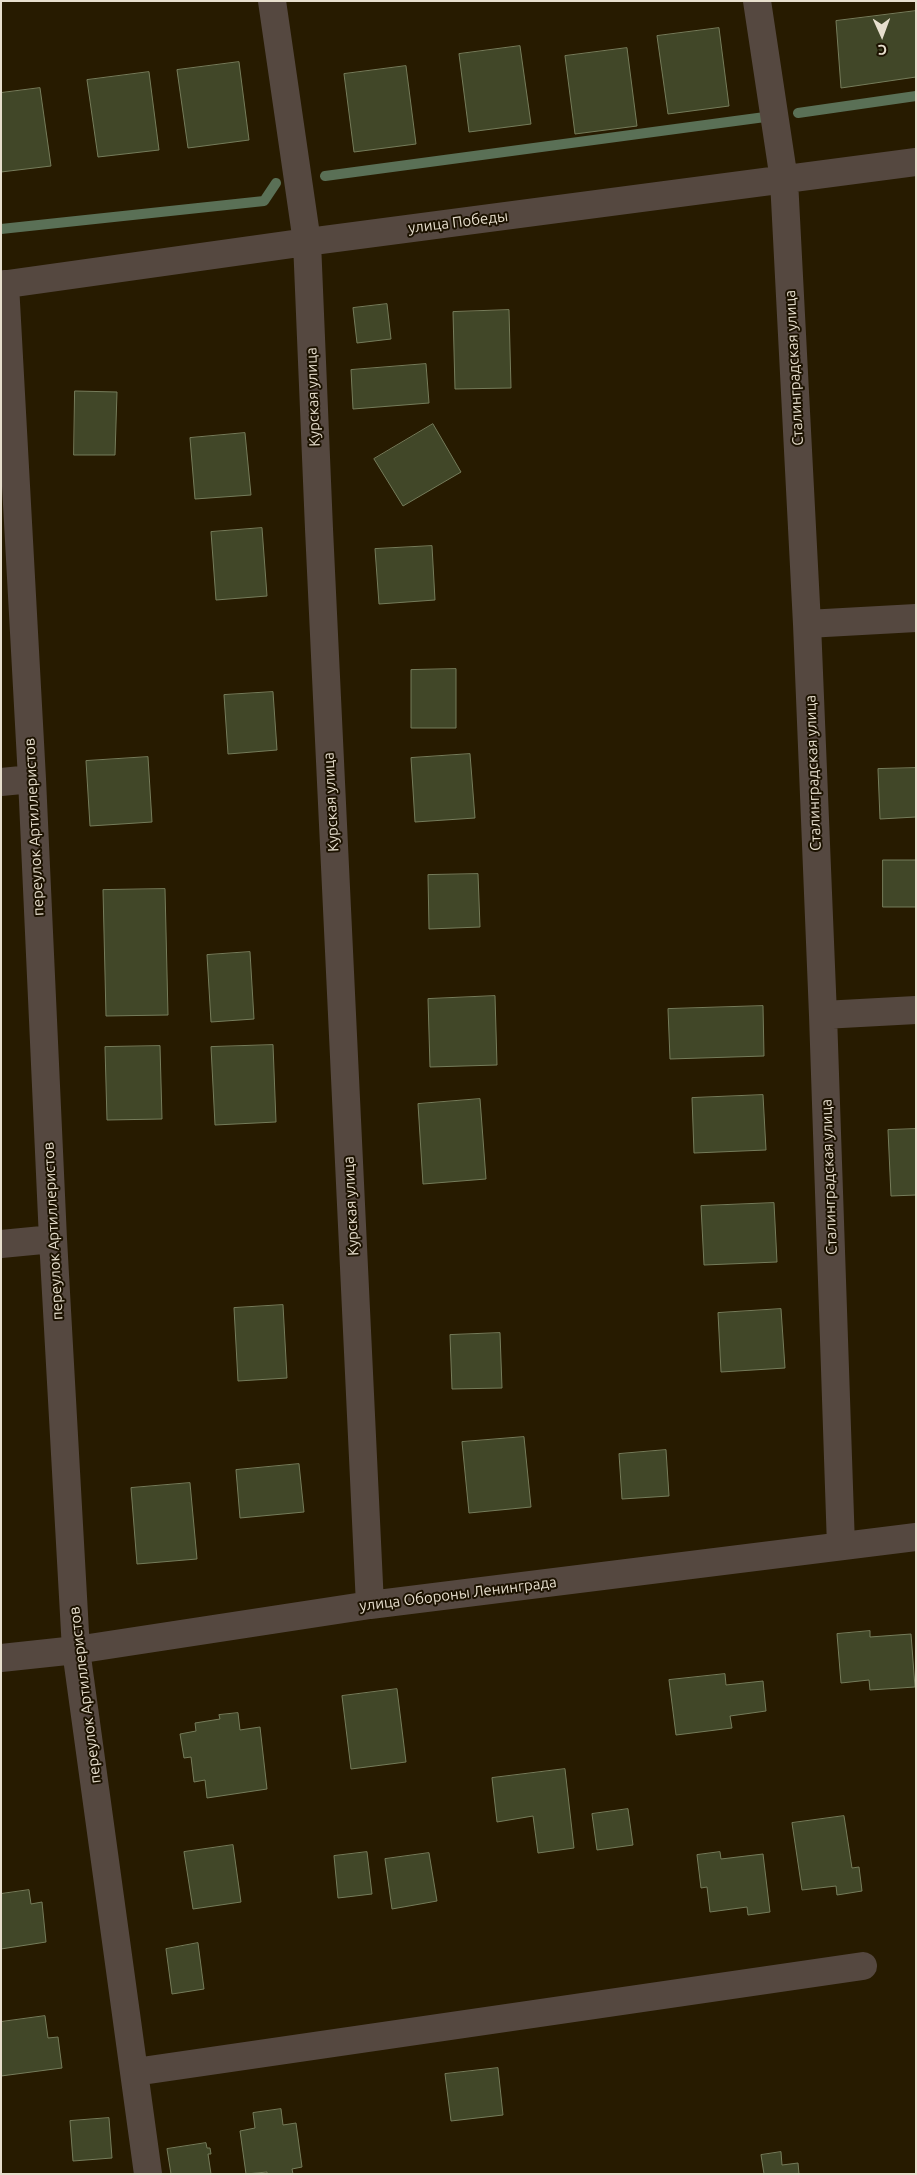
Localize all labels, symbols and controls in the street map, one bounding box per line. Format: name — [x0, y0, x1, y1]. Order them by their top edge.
north arrow — [857, 10, 907, 60]
text: С — [878, 42, 887, 58]
street label: улица Победы — [407, 207, 509, 237]
street label: Сталинградская улица — [781, 290, 807, 446]
street label: Курская улица — [302, 347, 324, 447]
street label: Сталинградская улица — [801, 695, 825, 851]
street label: переулок Артиллеристов — [20, 738, 48, 916]
street label: Курская улица — [319, 752, 343, 852]
street label: Сталинградская улица — [817, 1099, 841, 1255]
street label: переулок Артиллеристов — [39, 1142, 67, 1320]
street label: Курская улица — [339, 1156, 363, 1256]
street label: улица Обороны Ленинграда — [358, 1573, 558, 1615]
street label: переулок Артиллеристов — [65, 1606, 105, 1784]

